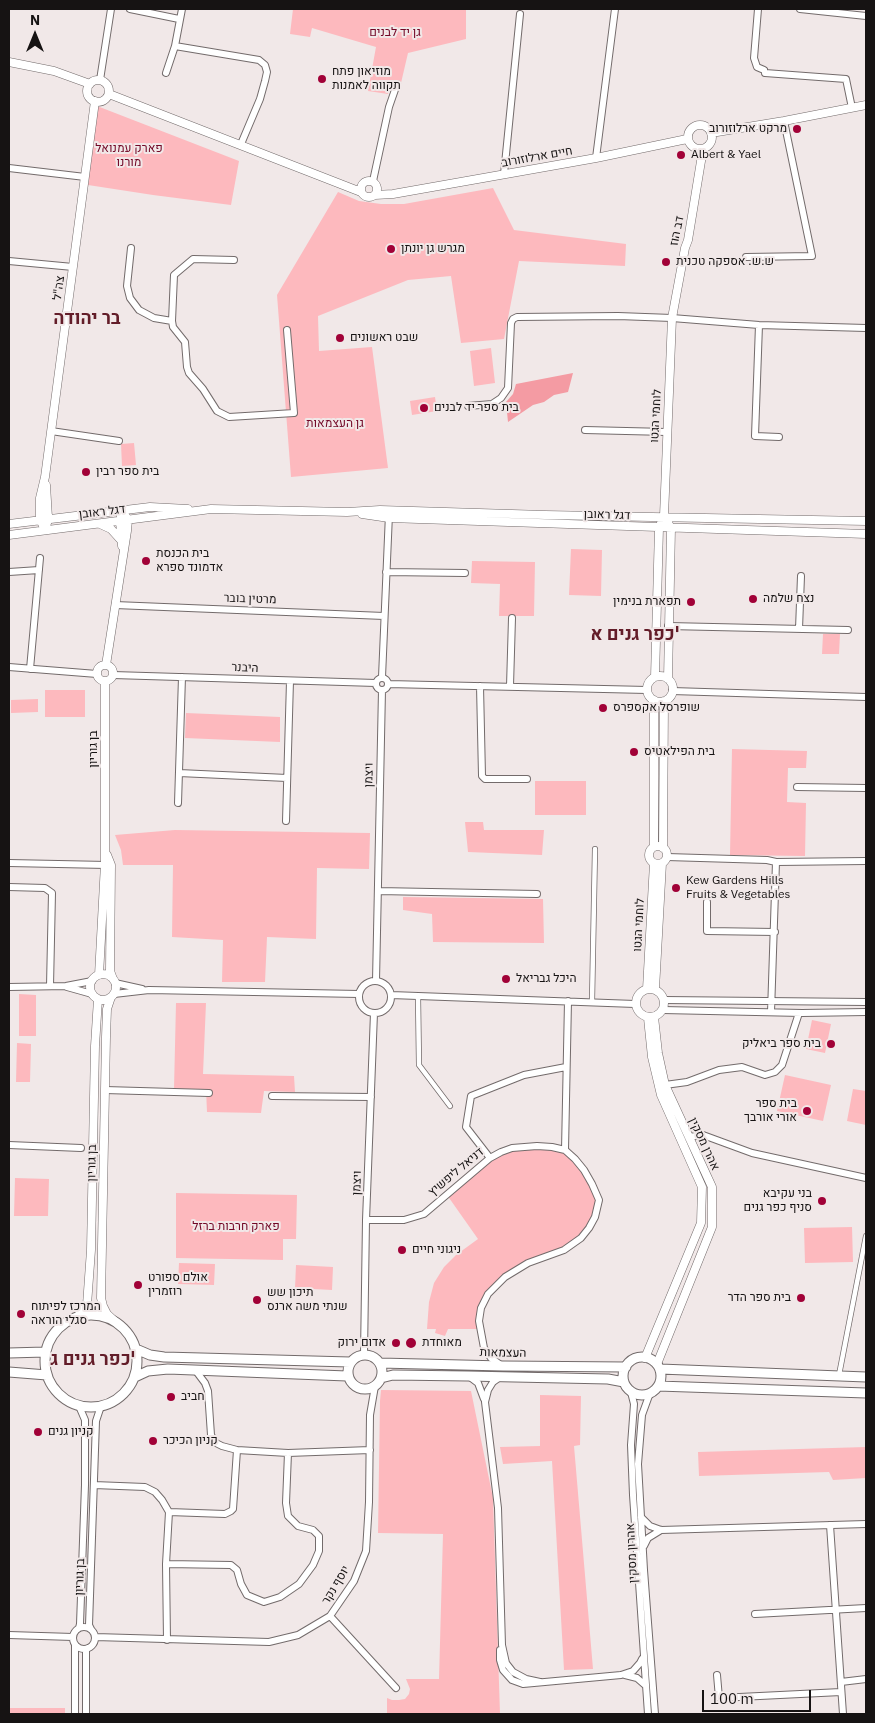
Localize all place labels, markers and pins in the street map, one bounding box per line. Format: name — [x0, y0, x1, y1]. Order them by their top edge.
place label: מוזיאון פתח תקווה לאמנות — [332, 65, 401, 93]
marker: מוזיאון פתח תקווה לאמנות — [316, 73, 328, 85]
place label: מרקט ארלוזורוב — [709, 122, 787, 136]
marker: מרקט ארלוזורוב — [791, 123, 803, 135]
place label: Albert & Yael — [691, 148, 761, 162]
marker: Albert & Yael — [675, 149, 687, 161]
place label: מגרש גן יונתן — [401, 242, 465, 256]
marker: מגרש גן יונתן — [385, 243, 397, 255]
place label: ש.ש. אספקה טכנית — [676, 255, 774, 269]
marker: ש.ש. אספקה טכנית — [660, 256, 672, 268]
place label: שבט ראשונים — [350, 331, 418, 345]
marker: שבט ראשונים — [334, 332, 346, 344]
place label: בית ספר יד לבנים — [434, 401, 519, 415]
marker: בית ספר יד לבנים — [418, 402, 430, 414]
place label: בית ספר רבין — [96, 465, 159, 479]
marker: בית ספר רבין — [80, 466, 92, 478]
place label: בית הכנסת אדמונד ספרא — [156, 547, 223, 575]
marker: בית הכנסת אדמונד ספרא — [140, 555, 152, 567]
place label: נצח שלמה — [763, 592, 814, 606]
marker: נצח שלמה — [747, 593, 759, 605]
place label: תפארת בנימין — [613, 595, 681, 609]
marker: תפארת בנימין — [685, 596, 697, 608]
place label: שופרסל אקספרס — [613, 701, 700, 715]
marker: שופרסל אקספרס — [597, 702, 609, 714]
place label: בית הפילאטיס — [644, 745, 715, 759]
marker: בית הפילאטיס — [628, 746, 640, 758]
place label: Kew Gardens Hills Fruits & Vegetables — [686, 874, 790, 902]
marker: Kew Gardens Hills Fruits & Vegetables — [670, 882, 682, 894]
place label: היכל גבריאל — [516, 972, 576, 986]
marker: היכל גבריאל — [500, 973, 512, 985]
place label: בית ספר ביאליק — [742, 1037, 821, 1051]
marker: בית ספר ביאליק — [825, 1038, 837, 1050]
place label: בית ספר אורי אורבך — [744, 1097, 797, 1125]
marker: בית ספר אורי אורבך — [801, 1105, 813, 1117]
place label: בני עקיבא סניף כפר גנים — [744, 1187, 812, 1215]
marker: בני עקיבא סניף כפר גנים — [816, 1195, 828, 1207]
place label: ניגוני חיים — [412, 1243, 461, 1257]
marker: ניגוני חיים — [396, 1244, 408, 1256]
place label: אולם ספורט רוזמרין — [148, 1271, 208, 1299]
marker: אולם ספורט רוזמרין — [132, 1279, 144, 1291]
place label: תיכון שש שנתי משה ארנס — [267, 1286, 347, 1314]
place label: בית ספר הדר — [728, 1291, 791, 1305]
marker: בית ספר הדר — [795, 1292, 807, 1304]
marker: תיכון שש שנתי משה ארנס — [251, 1294, 263, 1306]
place label: המרכז לפיתוח סגלי הוראה — [31, 1300, 101, 1328]
marker: המרכז לפיתוח סגלי הוראה — [15, 1308, 27, 1320]
place label: אדום ירוק — [338, 1336, 386, 1350]
marker: מאוחדת — [404, 1336, 418, 1350]
place label: מאוחדת — [422, 1336, 462, 1350]
marker: אדום ירוק — [390, 1337, 402, 1349]
place label: חביב — [181, 1390, 205, 1404]
marker: חביב — [165, 1391, 177, 1403]
place label: קניון גנים — [48, 1425, 93, 1439]
marker: קניון גנים — [32, 1426, 44, 1438]
place label: קניון הכיכר — [163, 1434, 218, 1448]
marker: קניון הכיכר — [147, 1435, 159, 1447]

